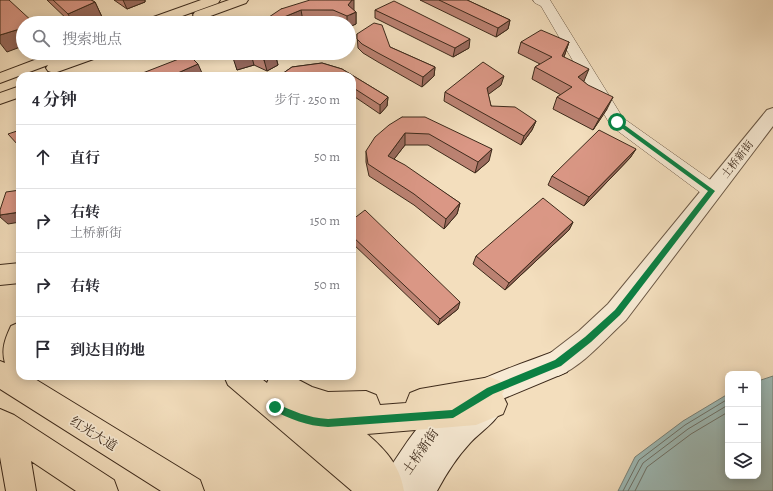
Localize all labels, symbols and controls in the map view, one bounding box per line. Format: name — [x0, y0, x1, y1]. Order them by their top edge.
search box — [16, 16, 356, 60]
icon: search — [30, 27, 52, 49]
text: 搜索地点 — [62, 29, 122, 49]
text: 4 分钟 — [32, 88, 77, 111]
text: 步行 · 250 m — [274, 91, 340, 108]
route start — [608, 113, 626, 131]
street label: 土桥新街 — [718, 137, 757, 181]
icon: ahead — [32, 146, 54, 168]
text: 直行 — [70, 148, 100, 168]
text: 50 m — [314, 148, 340, 165]
text: 右转 — [70, 202, 100, 222]
icon: right — [32, 210, 54, 232]
text: 150 m — [310, 212, 340, 229]
text: 土桥新街 — [70, 224, 122, 241]
icon: right — [32, 274, 54, 296]
text: 右转 — [70, 276, 100, 296]
text: 50 m — [314, 276, 340, 293]
icon: arrive — [32, 338, 54, 360]
text: 到达目的地 — [70, 340, 145, 360]
map controls — [725, 371, 761, 479]
button: + — [725, 371, 761, 407]
route end — [266, 398, 284, 416]
button: − — [725, 407, 761, 443]
street label: 红光大道 — [67, 412, 120, 454]
street label: 土桥新街 — [399, 425, 442, 477]
button: layers — [725, 443, 761, 479]

